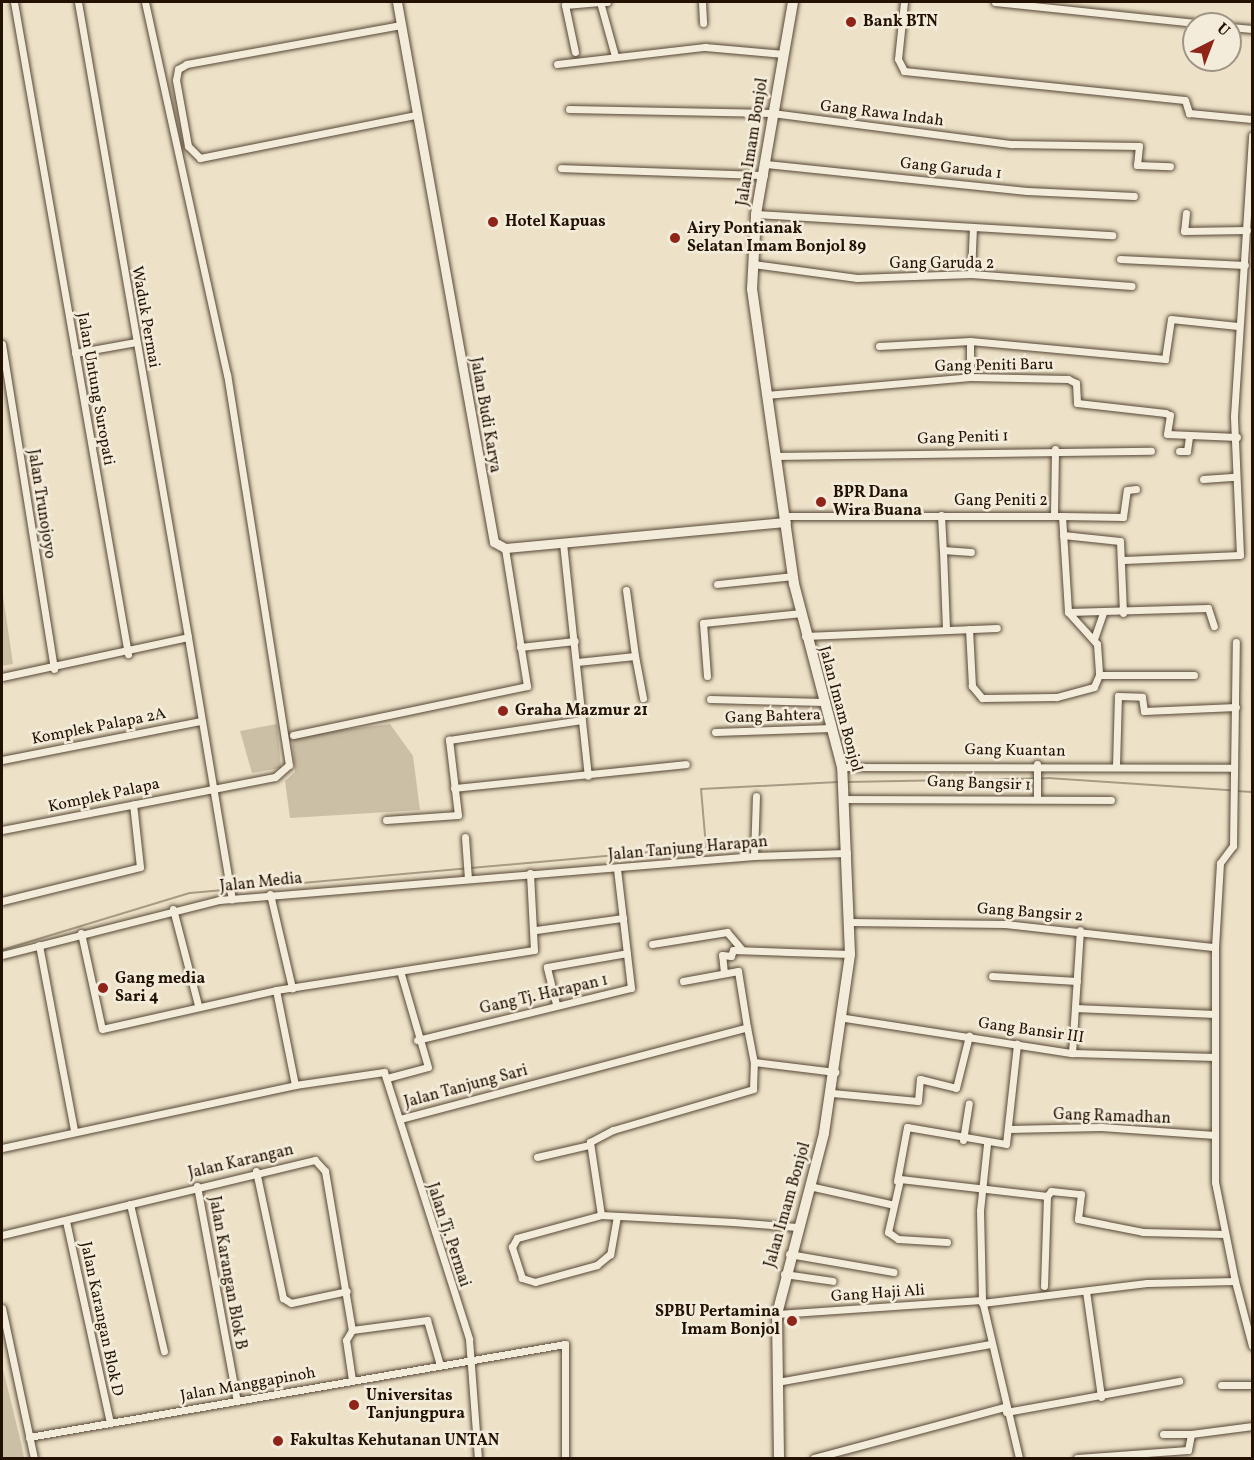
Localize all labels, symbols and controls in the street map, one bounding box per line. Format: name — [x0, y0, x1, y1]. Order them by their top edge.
place label: Bank BTN — [863, 12, 938, 32]
north arrow — [1182, 12, 1242, 72]
marker: Bank BTN — [844, 15, 858, 29]
text: U — [1211, 18, 1234, 42]
street label: Jalan Imam Bonjol — [733, 77, 773, 207]
street label: Gang Rawa Indah — [819, 97, 945, 131]
street label: Gang Garuda 1 — [899, 154, 1003, 184]
place label: Hotel Kapuas — [505, 212, 606, 232]
marker: Hotel Kapuas — [486, 215, 500, 229]
place label: Airy Pontianak Selatan Imam Bonjol 89 — [687, 219, 866, 257]
marker: Airy Pontianak Selatan Imam Bonjol 89 — [668, 231, 682, 245]
street label: Gang Garuda 2 — [890, 254, 994, 274]
street label: Waduk Permai — [127, 265, 163, 369]
street label: Jalan Untung Suropati — [72, 311, 118, 467]
street label: Gang Peniti Baru — [934, 355, 1054, 377]
street label: Jalan Budi Karya — [465, 356, 505, 474]
street label: Gang Peniti 1 — [917, 427, 1009, 449]
street label: Jalan Trunojoyo — [23, 448, 59, 560]
place label: BPR Dana Wira Buana — [833, 483, 922, 521]
street label: Gang Peniti 2 — [954, 491, 1048, 511]
marker: BPR Dana Wira Buana — [814, 495, 828, 509]
street label: Jalan Imam Bonjol — [814, 644, 866, 774]
place label: Graha Mazmur 21 — [515, 701, 648, 721]
marker: Graha Mazmur 21 — [496, 704, 510, 718]
street label: Komplek Palapa 2A — [30, 705, 168, 749]
street label: Gang Bahtera — [725, 706, 821, 728]
street label: Gang Kuantan — [964, 741, 1066, 761]
street label: Gang Bangsir 1 — [927, 773, 1031, 795]
street label: Komplek Palapa — [47, 775, 161, 817]
street label: Jalan Tanjung Harapan — [607, 832, 769, 866]
street label: Jalan Media — [219, 869, 303, 897]
street label: Gang Bangsir 2 — [976, 900, 1084, 926]
place label: Gang media Sari 4 — [115, 969, 205, 1007]
street label: Gang Tj. Harapan 1 — [478, 971, 610, 1019]
marker: Gang media Sari 4 — [96, 981, 110, 995]
street label: Gang Bansir III — [977, 1014, 1085, 1048]
street label: Jalan Tanjung Sari — [402, 1061, 530, 1113]
street label: Gang Ramadhan — [1053, 1105, 1171, 1129]
street label: Jalan Imam Bonjol — [761, 1140, 815, 1270]
street label: Jalan Karangan — [186, 1141, 296, 1183]
street label: Jalan Tj. Permai — [422, 1180, 474, 1290]
street label: Jalan Karangan Blok B — [204, 1195, 250, 1351]
street label: Jalan Karangan Blok D — [75, 1240, 127, 1398]
street label: Gang Haji Ali — [830, 1281, 926, 1307]
place label: SPBU Pertamina Imam Bonjol — [655, 1302, 780, 1340]
marker: SPBU Pertamina Imam Bonjol — [785, 1314, 799, 1328]
street label: Jalan Manggapinoh — [179, 1364, 317, 1406]
place label: Universitas Tanjungpura — [366, 1386, 465, 1424]
marker: Universitas Tanjungpura — [347, 1398, 361, 1412]
place label: Fakultas Kehutanan UNTAN — [290, 1431, 499, 1451]
marker: Fakultas Kehutanan UNTAN — [271, 1434, 285, 1448]

